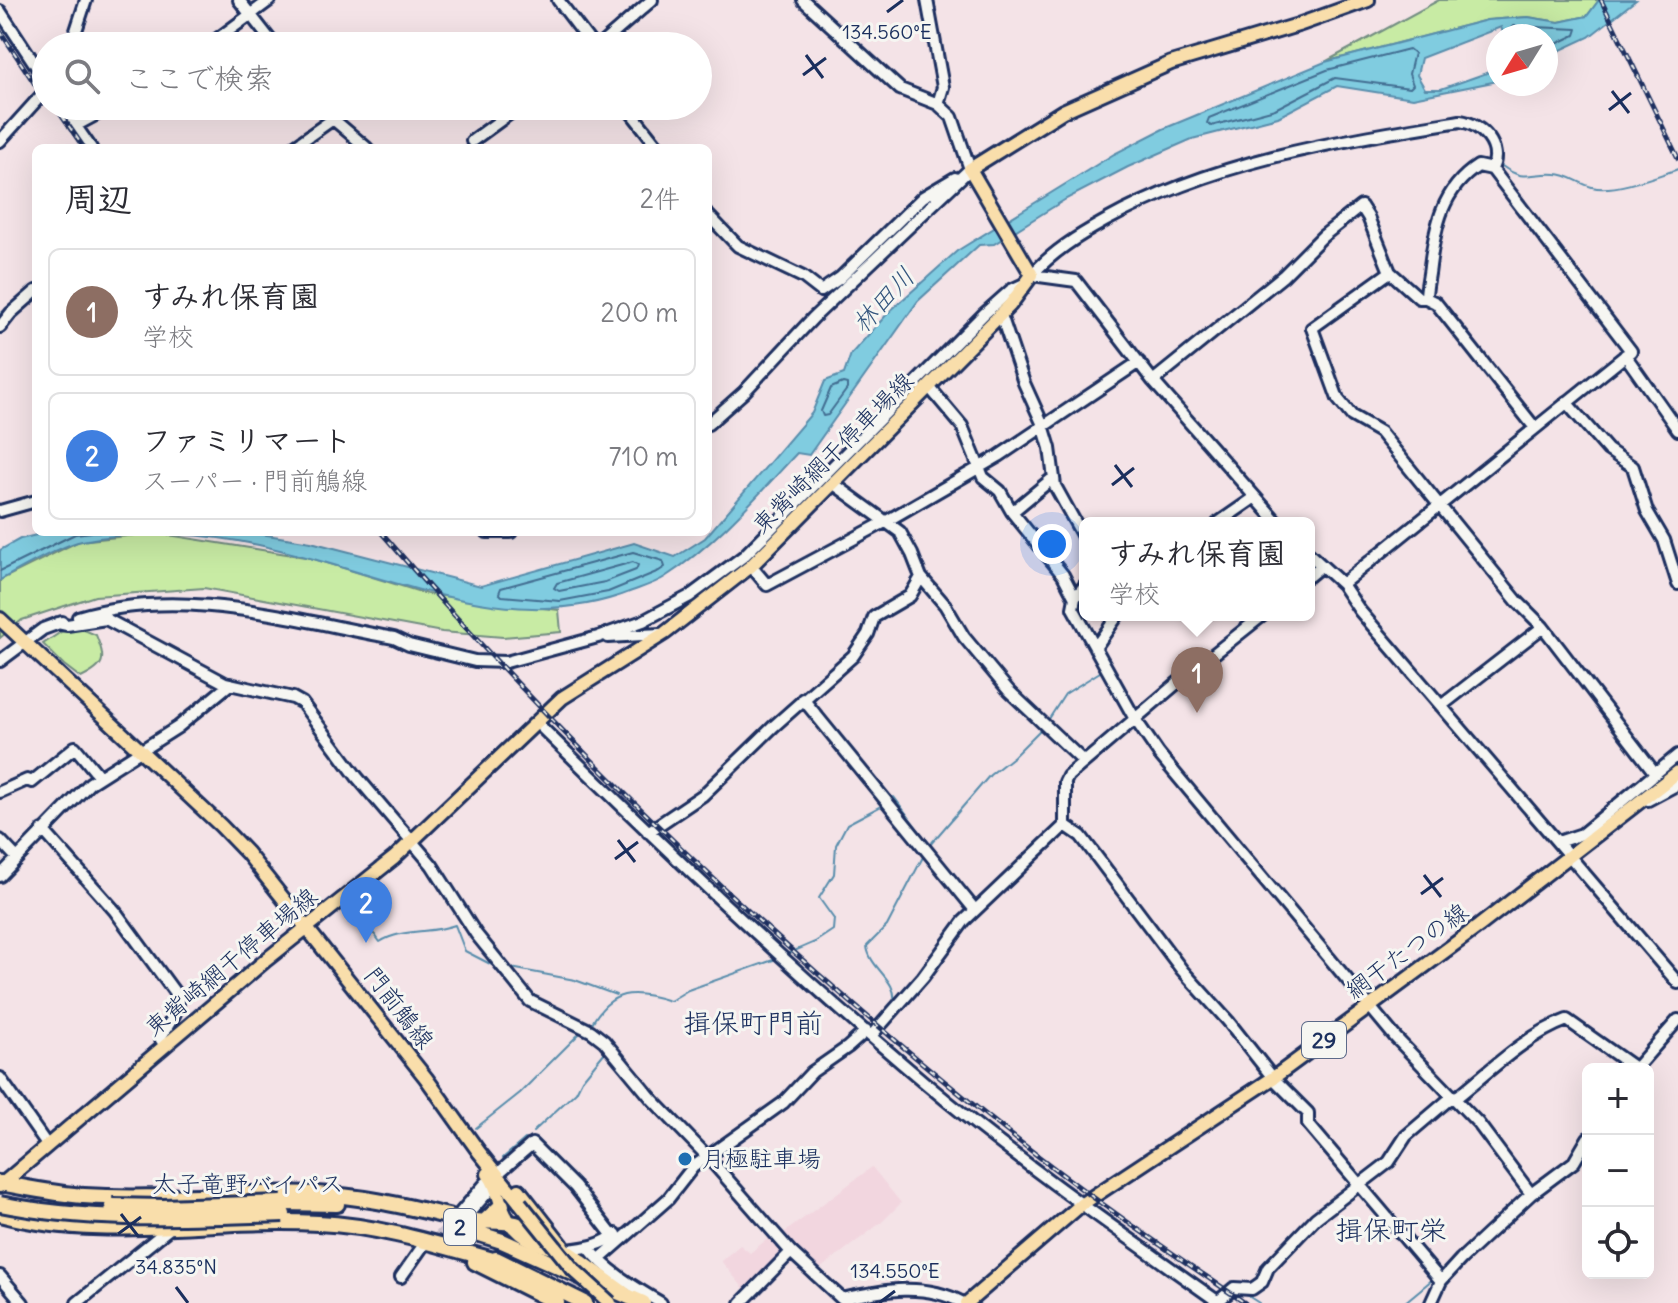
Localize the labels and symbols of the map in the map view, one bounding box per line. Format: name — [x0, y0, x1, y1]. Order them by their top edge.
text: 134.560°E — [842, 19, 932, 44]
north arrow — [1486, 24, 1558, 96]
water label: 林田川 — [844, 260, 921, 339]
street label: 東觜崎網干停車場線 — [745, 365, 919, 539]
your location — [1032, 524, 1072, 564]
pin: 1 — [1171, 647, 1223, 713]
pin: 2 — [340, 877, 392, 943]
street label: 東觜崎網干停車場線 — [138, 880, 323, 1042]
street label: 網干たつの線 — [1339, 896, 1473, 1005]
street label: 門前鵤線 — [358, 960, 441, 1054]
district label: 揖保町門前 — [683, 1005, 823, 1041]
road number: 29 — [1302, 1022, 1346, 1058]
place label: 月極駐車場 — [701, 1143, 821, 1173]
marker: 月極駐車場 — [676, 1150, 694, 1168]
street label: 太子竜野バイパス — [152, 1168, 344, 1198]
road number: 2 — [444, 1209, 476, 1245]
district label: 揖保町栄 — [1335, 1212, 1447, 1248]
text: 34.835°N — [135, 1254, 217, 1279]
text: 134.550°E — [850, 1258, 940, 1283]

